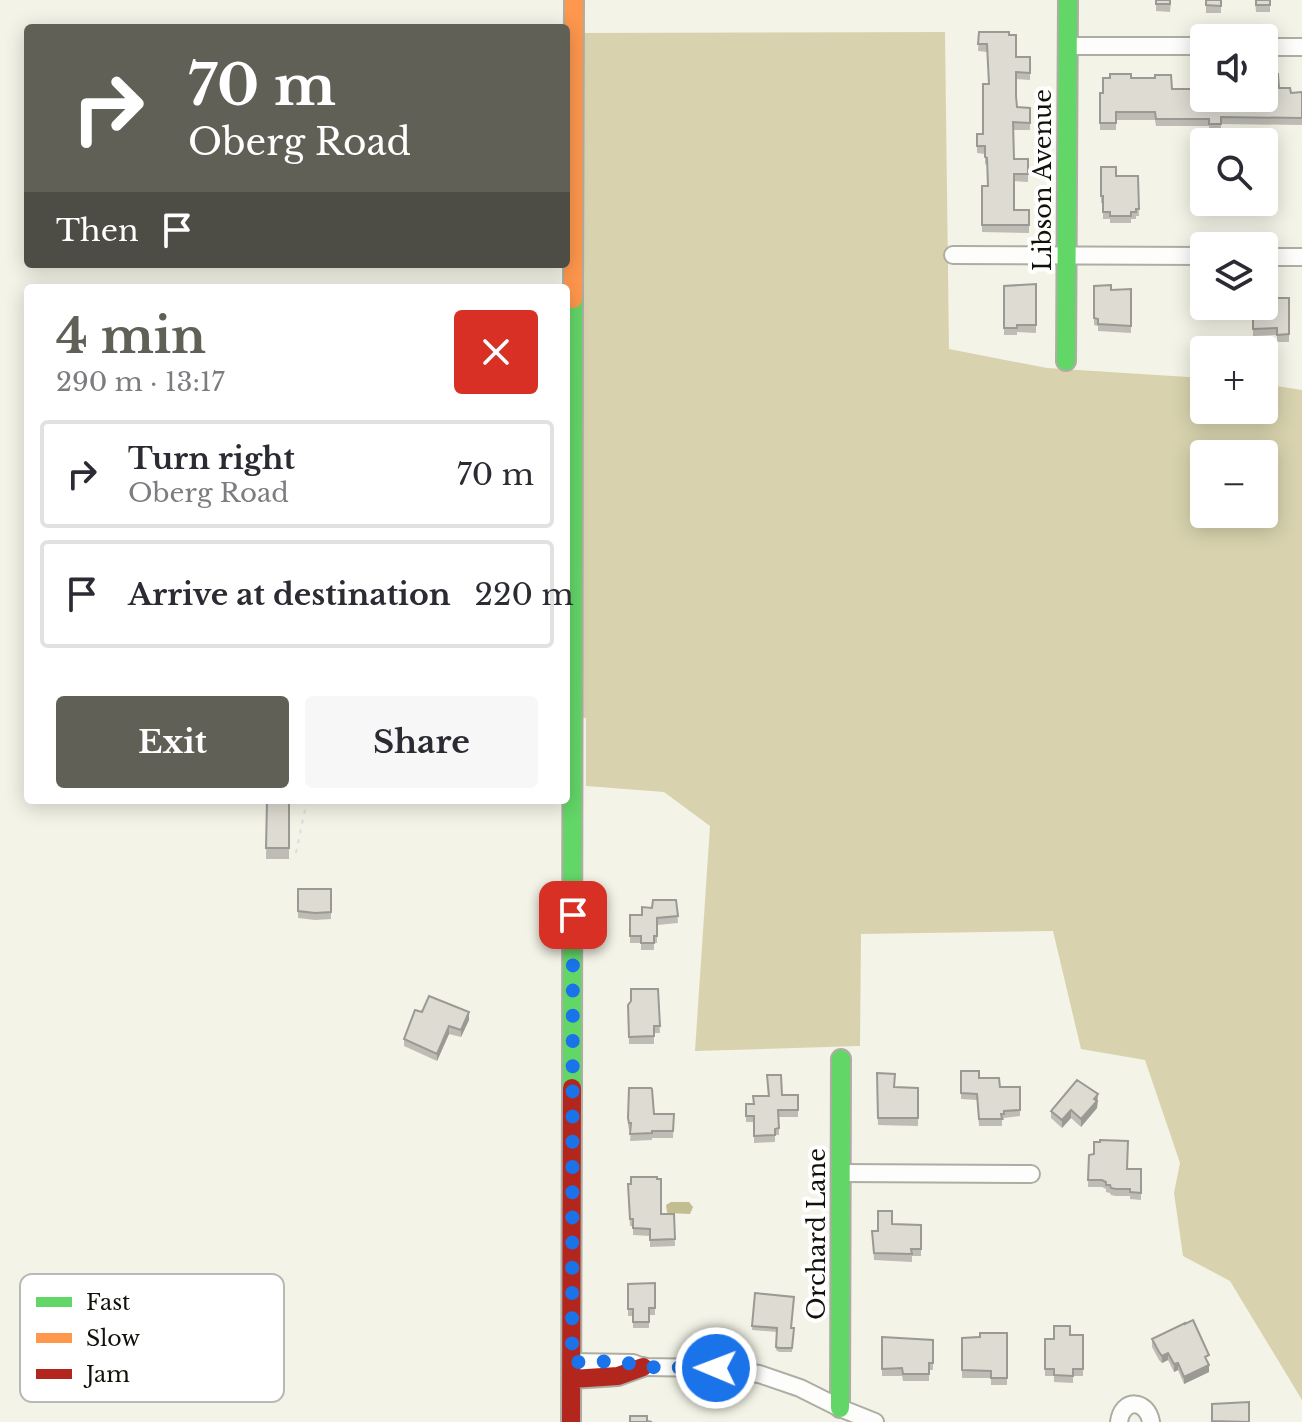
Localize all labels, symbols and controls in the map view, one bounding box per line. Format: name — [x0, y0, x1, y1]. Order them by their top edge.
map controls — [1190, 24, 1278, 528]
button: sound — [1190, 24, 1278, 112]
text: 70 m — [188, 51, 336, 120]
icon: right — [56, 56, 160, 160]
street label: Libson Avenue — [1028, 89, 1057, 271]
text: Oberg Road — [188, 120, 411, 165]
button: search — [1190, 128, 1278, 216]
icon: arrive — [155, 208, 199, 252]
text: Then — [56, 212, 139, 249]
button: layers — [1190, 232, 1278, 320]
text: 4 min — [56, 306, 206, 366]
button: close — [454, 310, 538, 394]
button: + — [1190, 336, 1278, 424]
text: 290 m · 13:17 — [56, 366, 225, 398]
text: Turn right — [128, 440, 295, 477]
button: − — [1190, 440, 1278, 528]
icon: right — [60, 452, 104, 496]
text: 70 m — [457, 456, 534, 493]
text: Oberg Road — [128, 477, 289, 509]
icon: arrive — [60, 572, 104, 616]
text: Arrive at destination — [128, 576, 451, 613]
text: 220 m — [475, 576, 574, 613]
button: Exit — [56, 696, 289, 788]
button: Share — [305, 696, 538, 788]
pin — [539, 881, 607, 949]
icon: arrive — [551, 893, 595, 937]
street label: Orchard Lane — [802, 1148, 831, 1320]
legend — [20, 1274, 284, 1402]
text: Fast — [86, 1289, 131, 1316]
text: Slow — [86, 1325, 140, 1352]
position arrow — [674, 1326, 758, 1410]
text: Jam — [83, 1361, 130, 1388]

